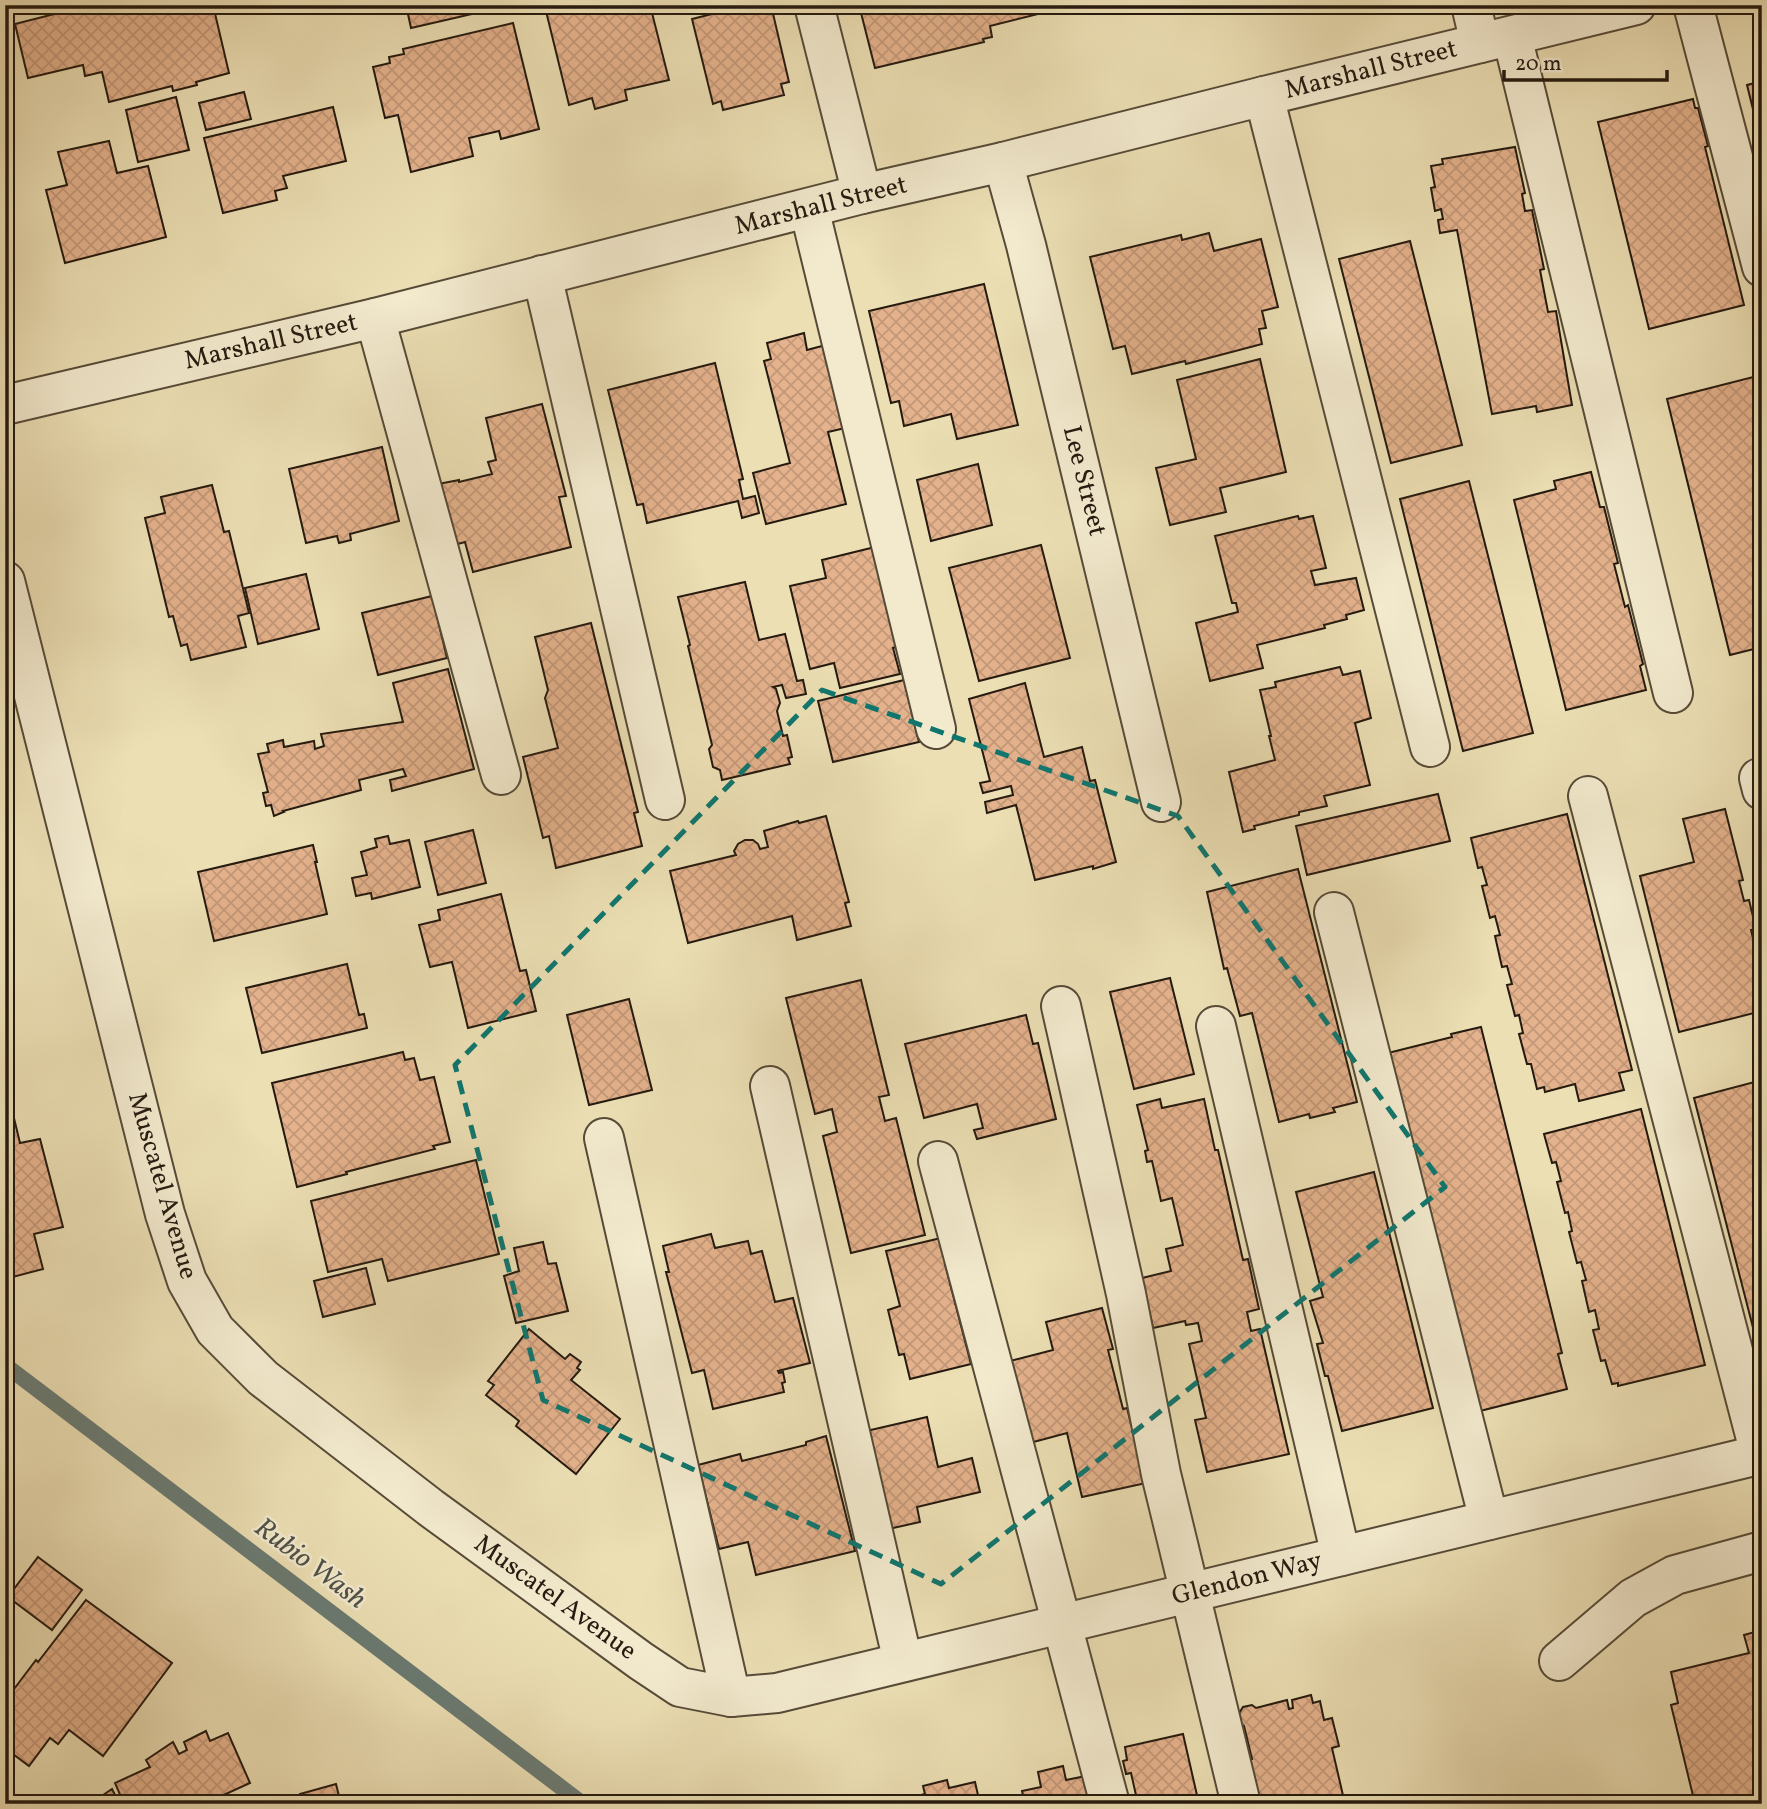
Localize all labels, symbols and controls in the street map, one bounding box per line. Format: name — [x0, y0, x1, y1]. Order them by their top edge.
street label: Marshall Street — [1281, 31, 1461, 109]
scale bar — [1504, 38, 1667, 82]
text: 20 m — [1515, 50, 1561, 79]
street label: Marshall Street — [731, 167, 911, 245]
street label: Marshall Street — [181, 305, 361, 379]
street label: Lee Street — [1053, 422, 1115, 540]
street label: Muscatel Avenue — [118, 1088, 206, 1284]
water label: Rubio Wash — [246, 1509, 374, 1619]
street label: Muscatel Avenue — [466, 1527, 644, 1669]
street label: Glendon Way — [1168, 1543, 1326, 1615]

